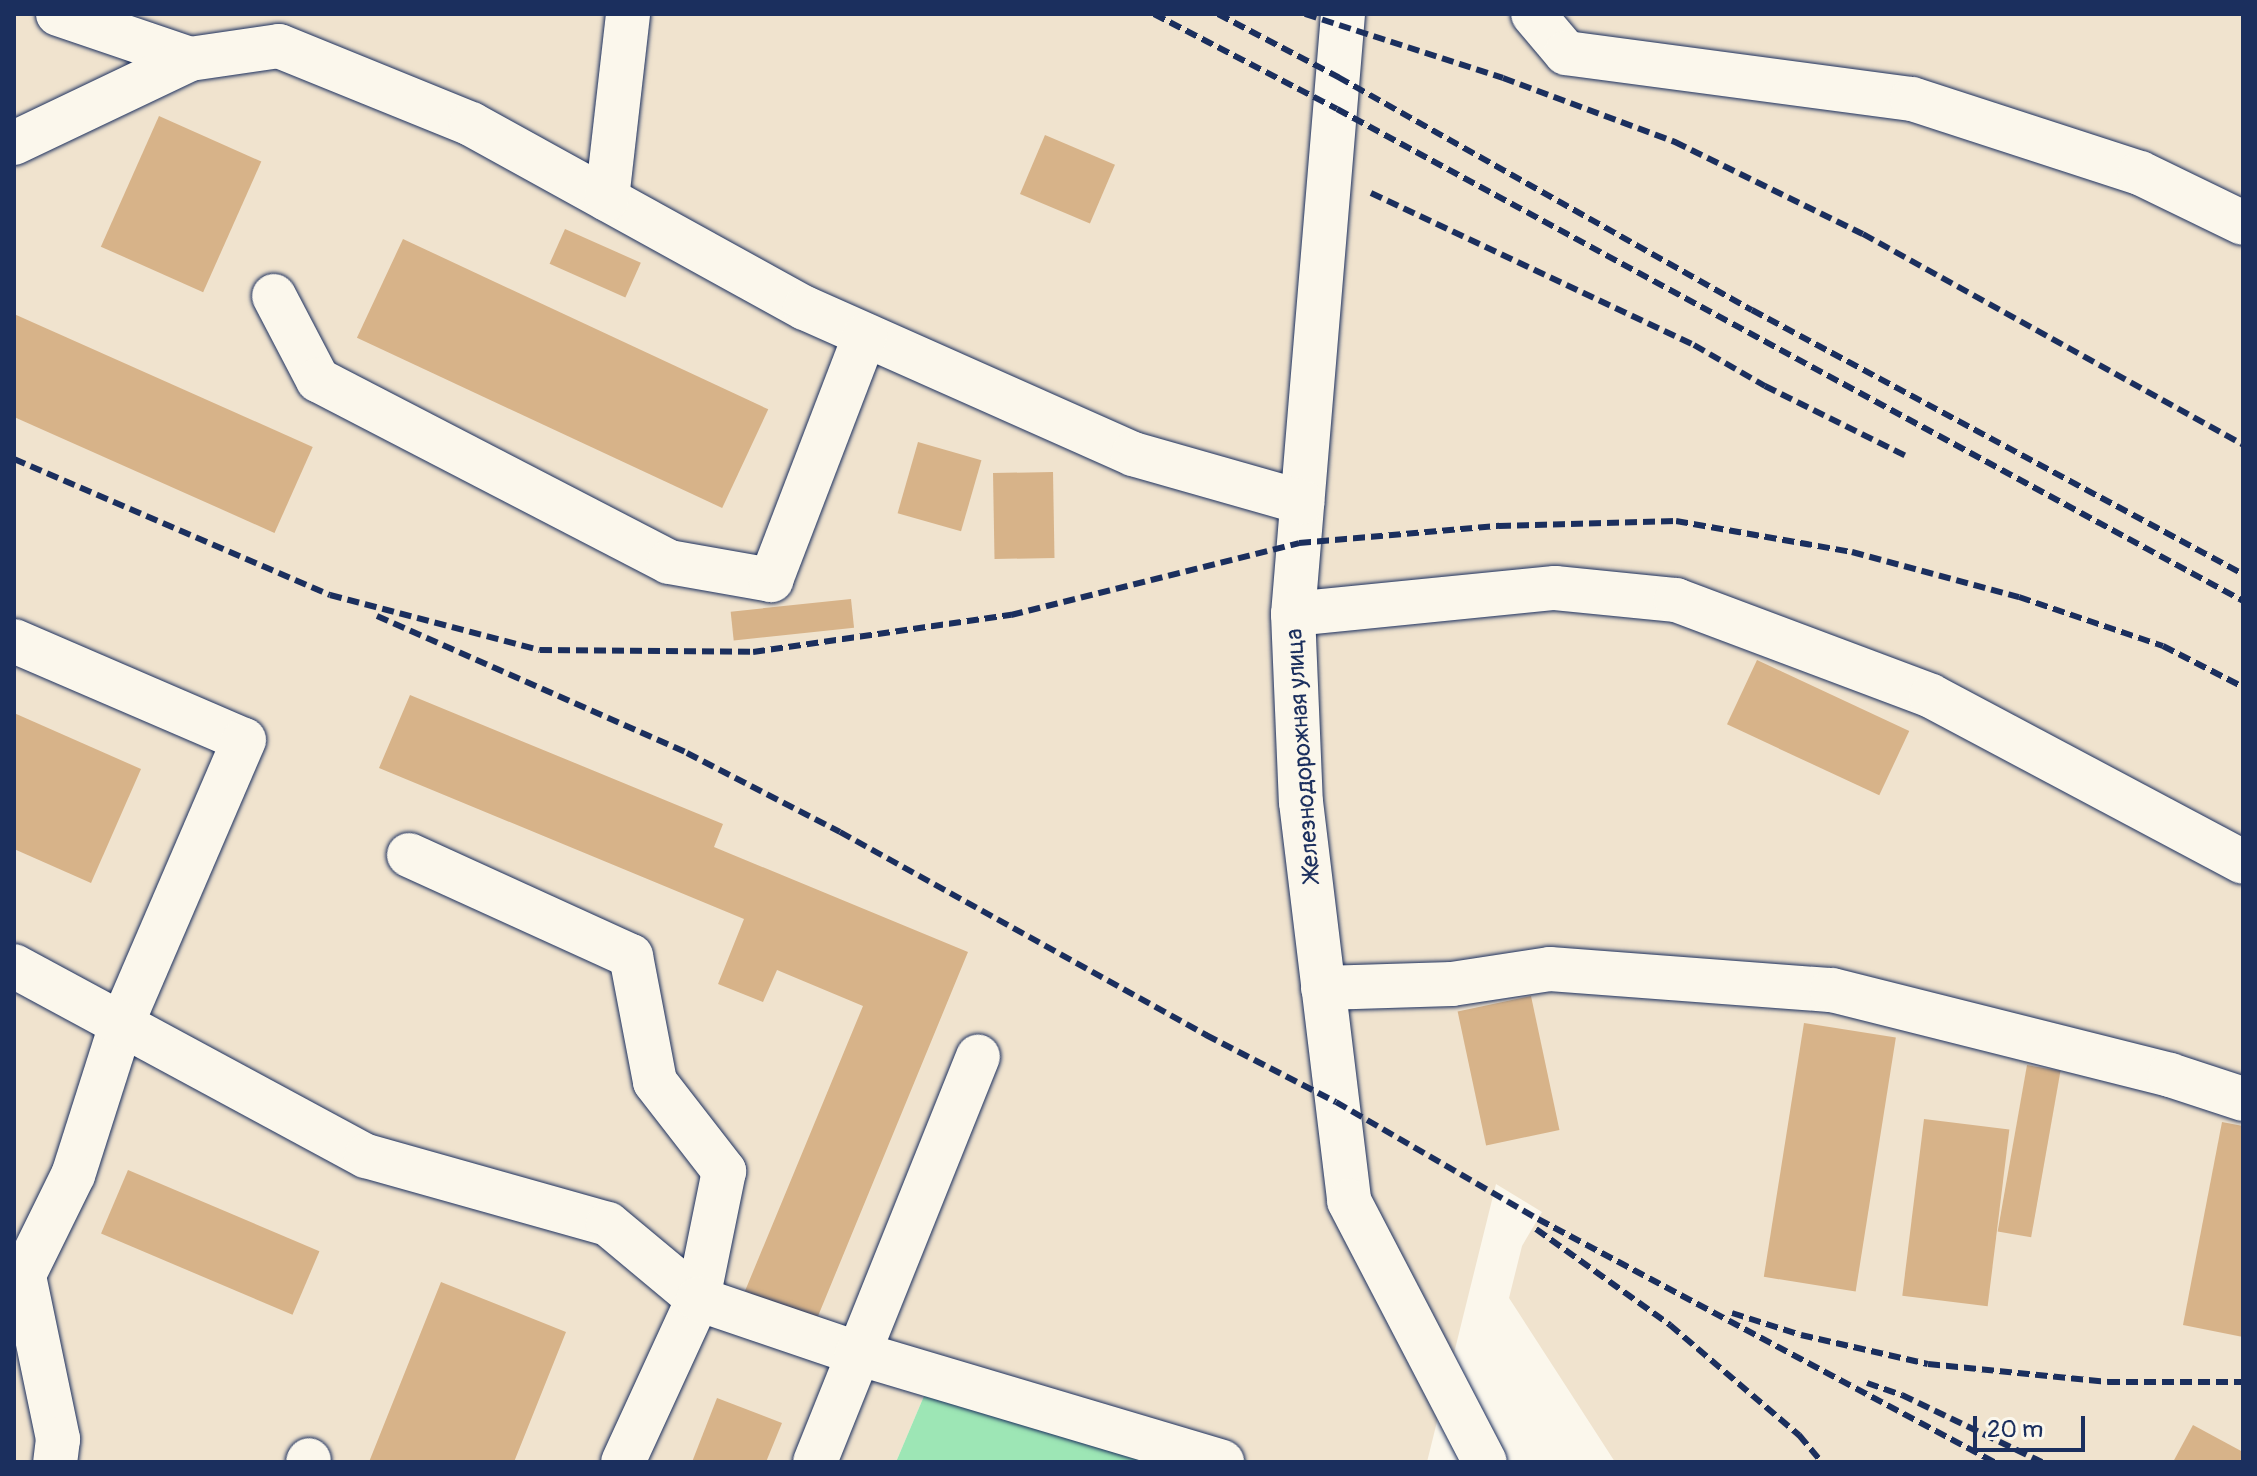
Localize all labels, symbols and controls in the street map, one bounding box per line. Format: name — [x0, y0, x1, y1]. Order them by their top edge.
street label: Железнодорожная улица — [1280, 628, 1326, 882]
scale bar — [1977, 1400, 2089, 1450]
text: 20 m — [1987, 1415, 2043, 1444]

